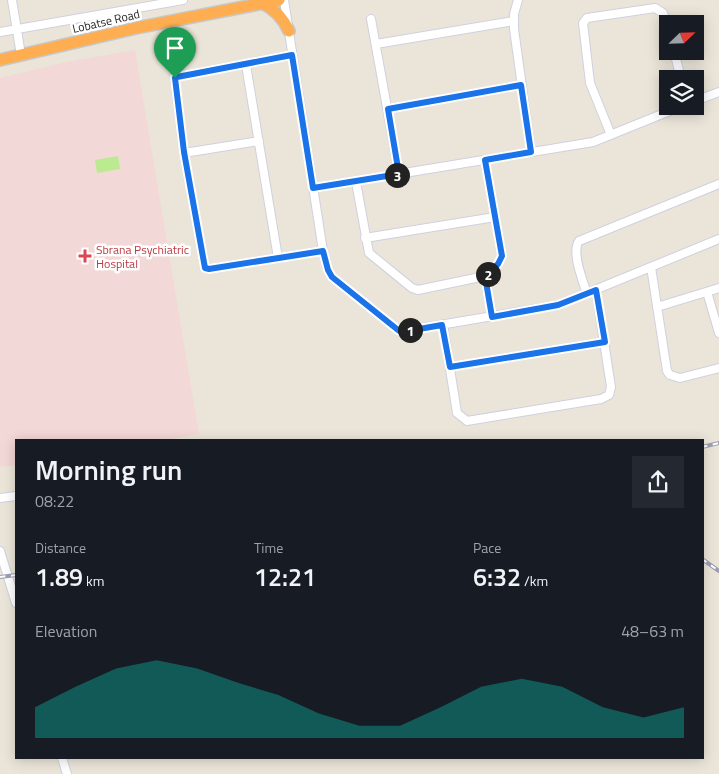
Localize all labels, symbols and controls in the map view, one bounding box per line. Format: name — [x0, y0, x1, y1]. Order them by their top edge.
street label: Lobatse Road — [70, 4, 142, 38]
north arrow — [659, 15, 704, 60]
map controls — [659, 15, 704, 115]
pin — [154, 27, 196, 78]
icon: arrive — [161, 34, 189, 62]
button: layers — [659, 70, 704, 115]
pin: 3 — [384, 162, 410, 188]
text: 3 — [394, 165, 401, 186]
place label: Sbrana Psychiatric Hospital — [96, 240, 189, 273]
marker: Sbrana Psychiatric Hospital — [78, 249, 92, 263]
pin: 2 — [476, 262, 500, 286]
text: 2 — [485, 264, 492, 285]
pin: 1 — [398, 318, 422, 342]
text: 1 — [407, 320, 414, 341]
text: Morning run — [35, 448, 182, 491]
button: share — [632, 456, 684, 508]
text: 08:22 — [35, 489, 74, 513]
text: Distance — [35, 537, 86, 558]
text: Time — [254, 537, 283, 558]
text: Pace — [473, 537, 501, 558]
text: 1.89 — [35, 558, 83, 596]
text: 12:21 — [254, 558, 316, 596]
text: 6:32 — [473, 558, 521, 596]
text: km — [83, 570, 104, 591]
text: /km — [521, 570, 548, 591]
text: Elevation — [35, 619, 97, 643]
text: 48–63 m — [621, 619, 684, 643]

